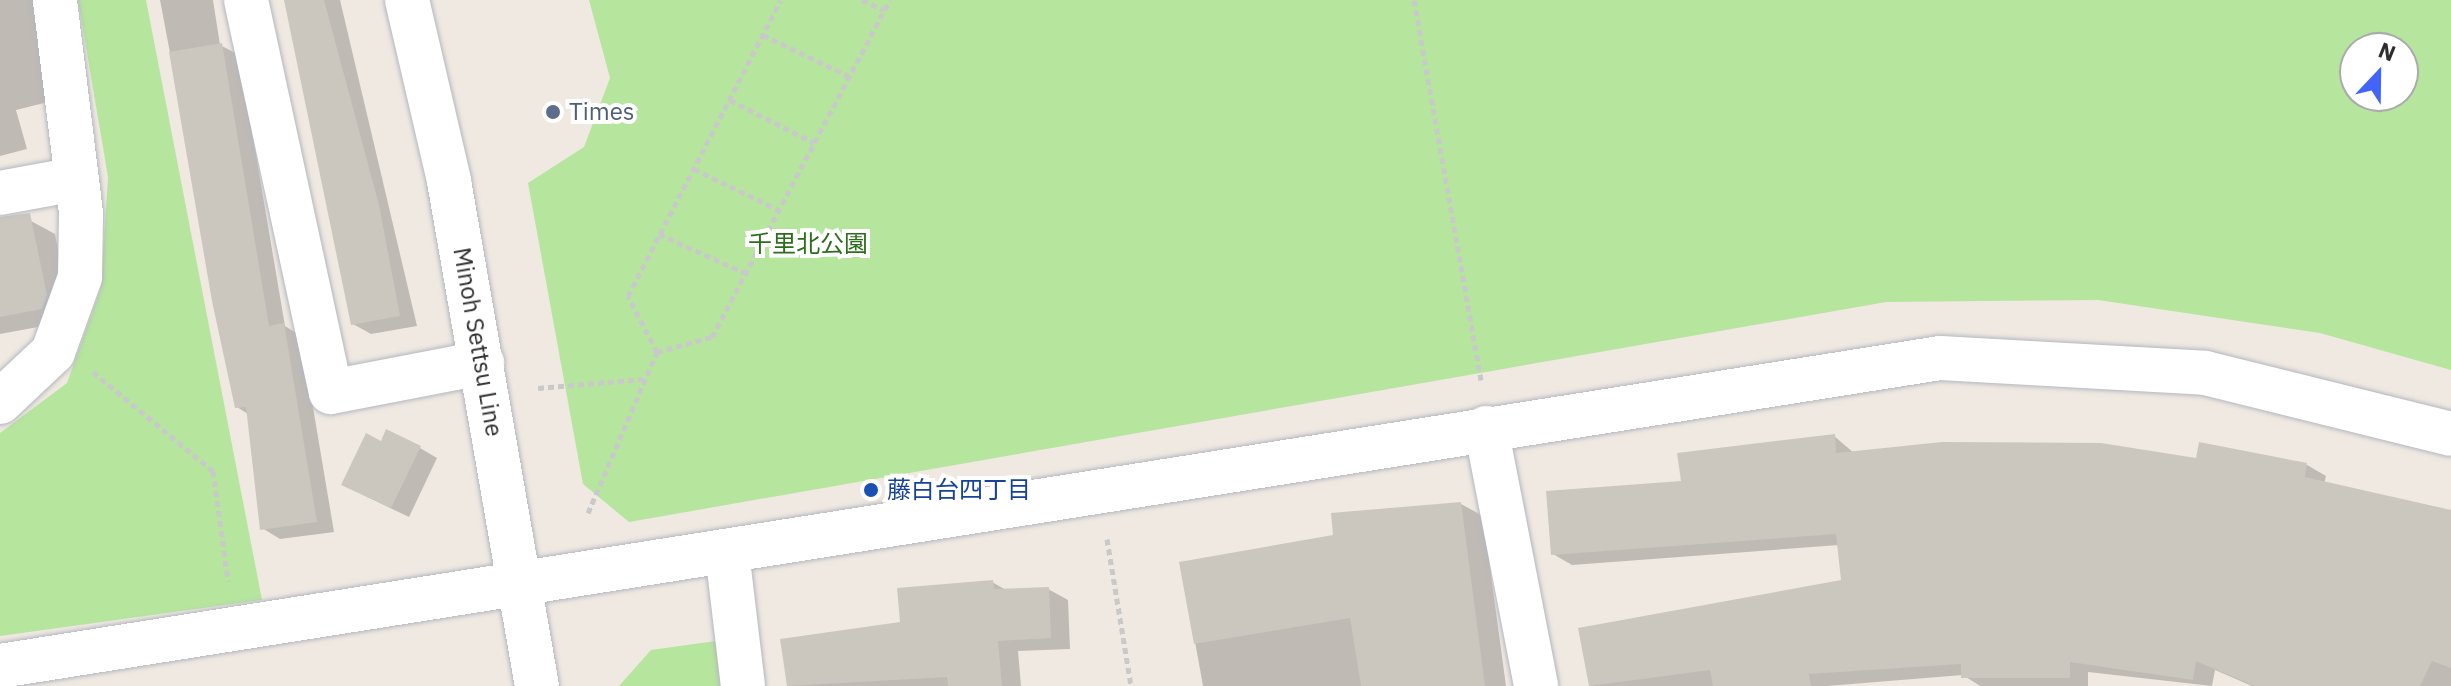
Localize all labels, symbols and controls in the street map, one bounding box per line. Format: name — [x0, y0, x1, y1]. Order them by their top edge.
north arrow — [2339, 32, 2419, 112]
text: N — [2375, 35, 2400, 68]
place label: Times — [569, 98, 635, 126]
marker: Times — [544, 103, 562, 121]
park label: 千里北公園 — [748, 230, 868, 258]
street label: Minoh Settsu Line — [447, 245, 509, 439]
place label: 藤白台四丁目 — [887, 476, 1031, 504]
marker: 藤白台四丁目 — [862, 481, 880, 499]

